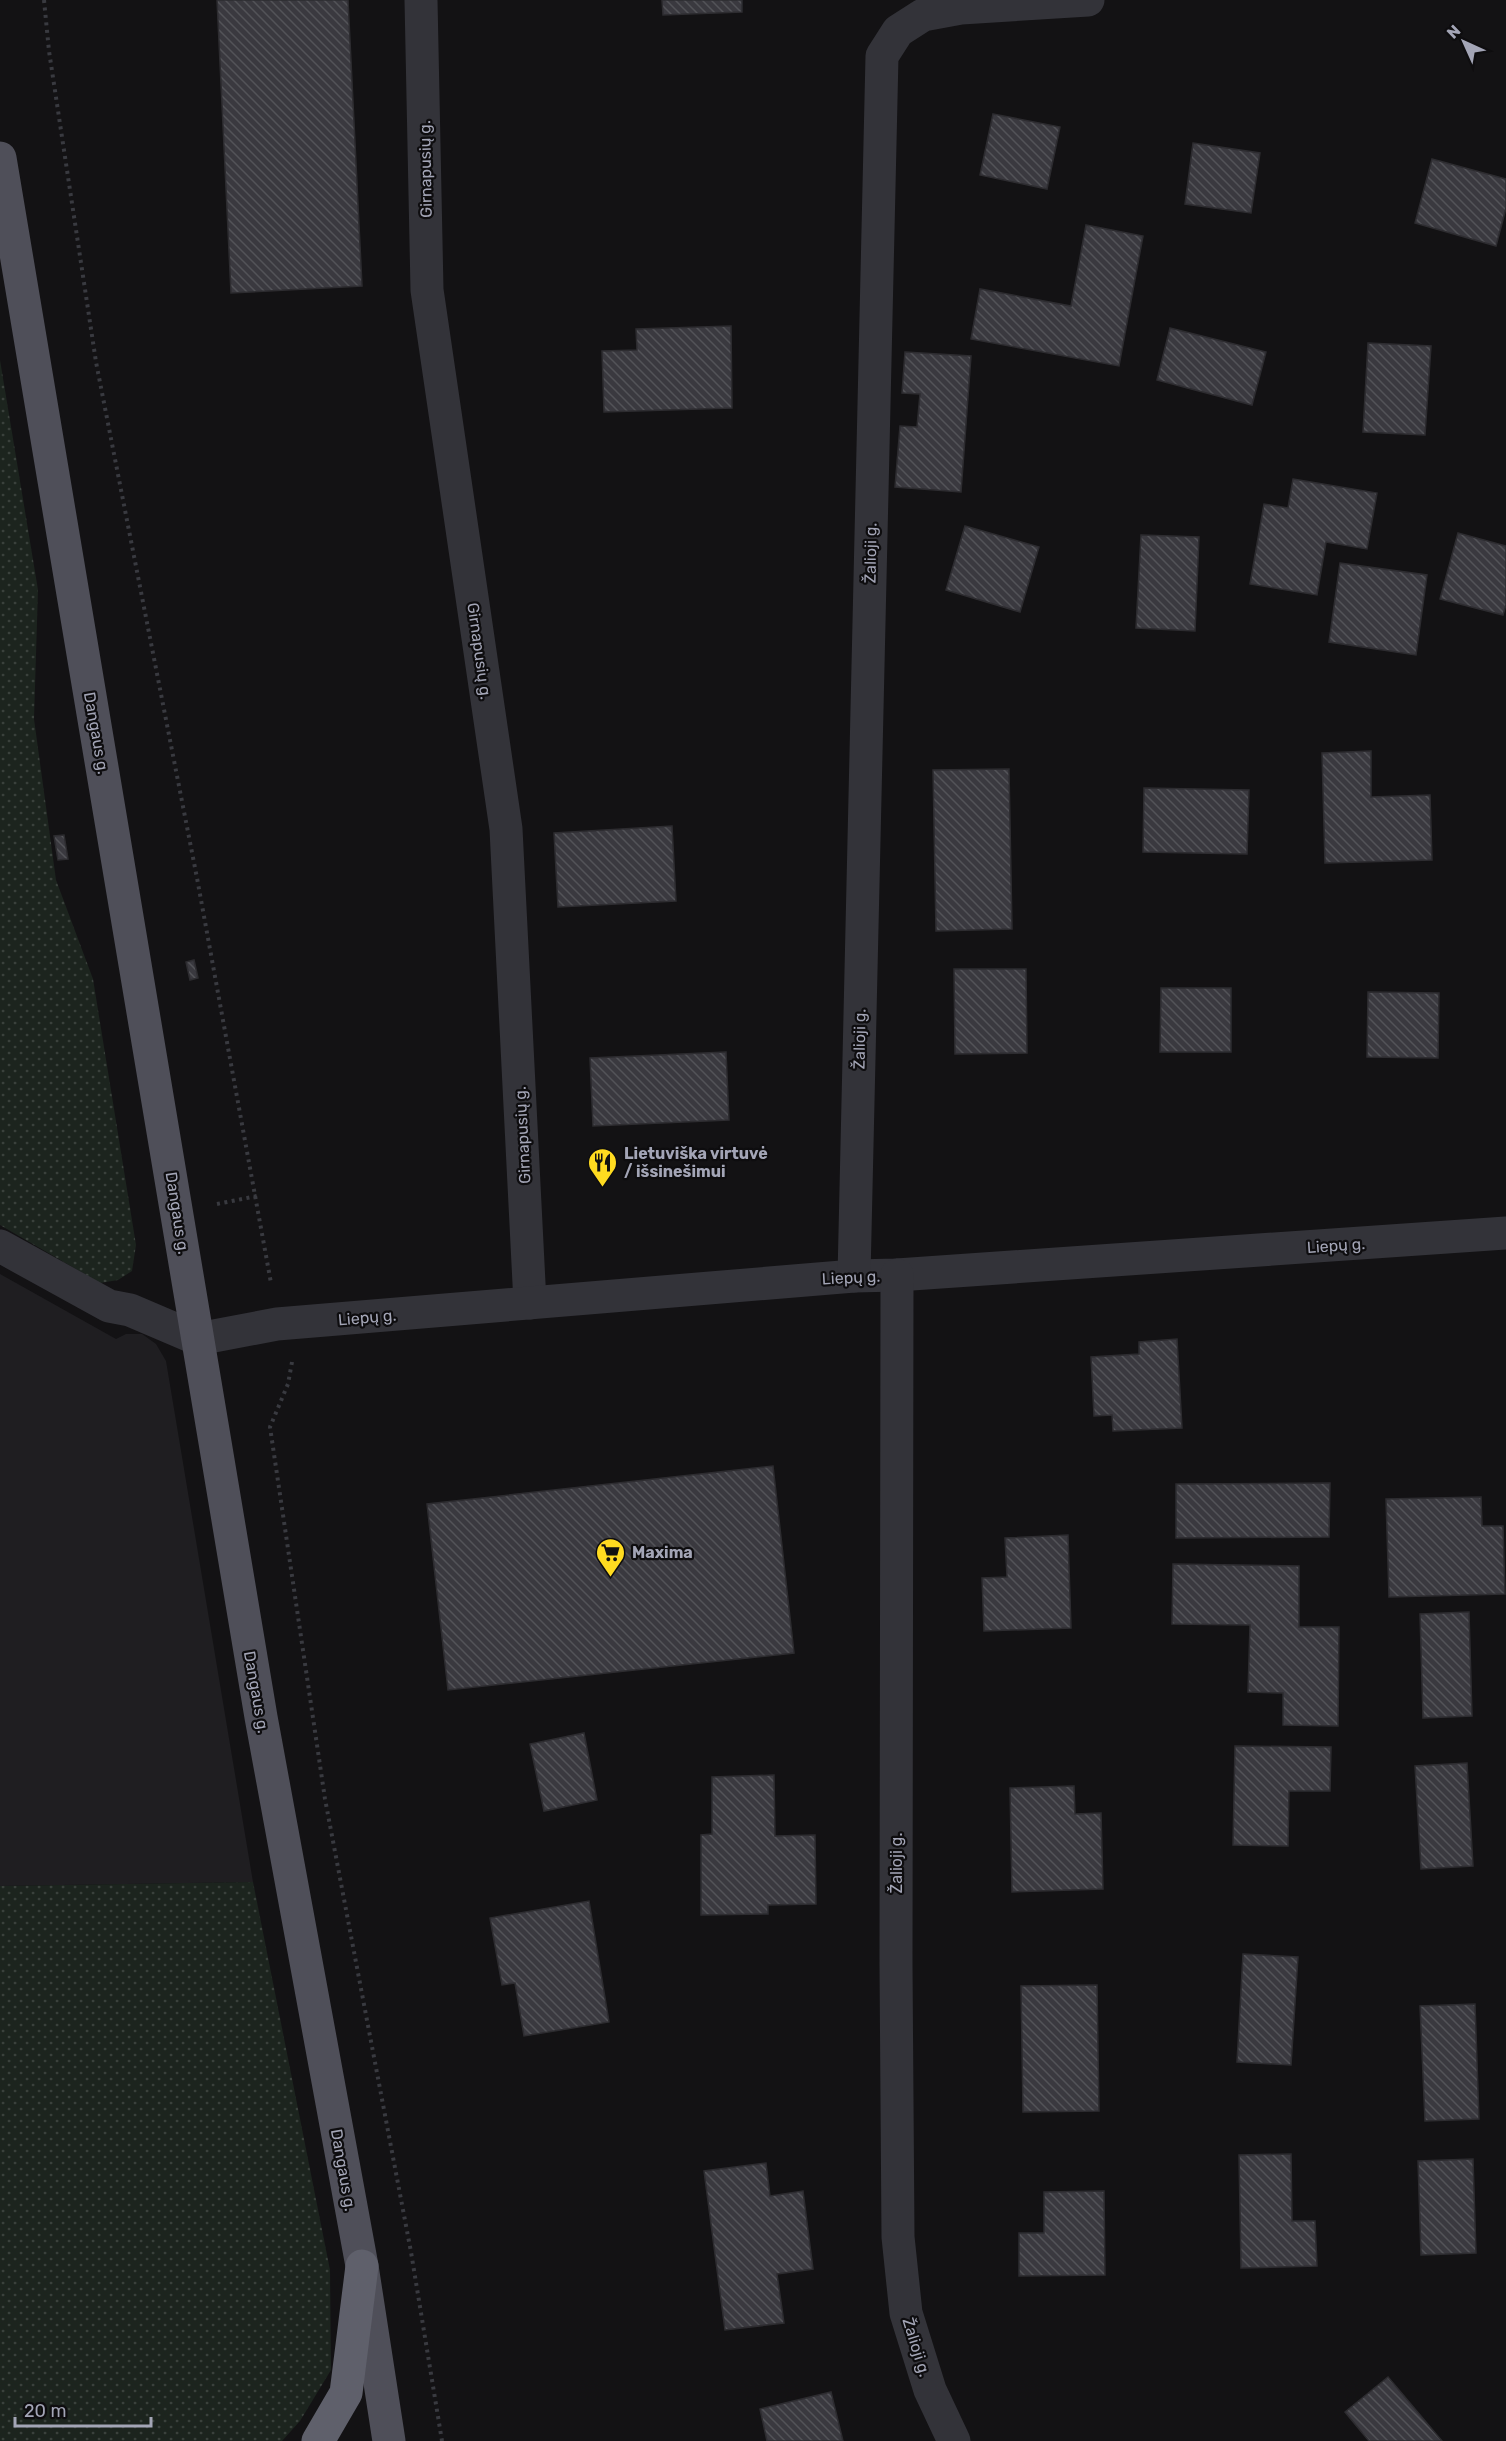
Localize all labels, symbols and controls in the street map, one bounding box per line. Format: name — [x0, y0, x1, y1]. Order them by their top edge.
north arrow — [1434, 12, 1494, 72]
text: N — [1443, 21, 1465, 43]
street label: Girnapusių g. — [415, 120, 436, 218]
street label: Žalioji g. — [860, 522, 881, 584]
street label: Girnapusių g. — [463, 601, 496, 701]
street label: Dangaus g. — [80, 690, 113, 776]
street label: Žalioji g. — [849, 1008, 870, 1070]
street label: Girnapusių g. — [510, 1086, 535, 1184]
place label: Lietuviška virtuvė / išsinešimui — [624, 1144, 768, 1181]
restaurant icon: Lietuviška virtuvė / išsinešimui — [587, 1146, 619, 1188]
street label: Dangaus g. — [162, 1170, 193, 1256]
street label: Liepų g. — [1306, 1234, 1366, 1257]
street label: Liepų g. — [821, 1266, 881, 1289]
street label: Liepų g. — [337, 1305, 397, 1330]
supermarket icon: Maxima — [595, 1536, 627, 1578]
place label: Maxima — [632, 1543, 693, 1562]
street label: Dangaus g. — [240, 1649, 273, 1735]
street label: Žalioji g. — [887, 1833, 906, 1893]
street label: Dangaus g. — [327, 2127, 360, 2213]
street label: Žalioji g. — [899, 2315, 934, 2379]
scale bar — [15, 2390, 152, 2428]
text: 20 m — [24, 2400, 66, 2422]

